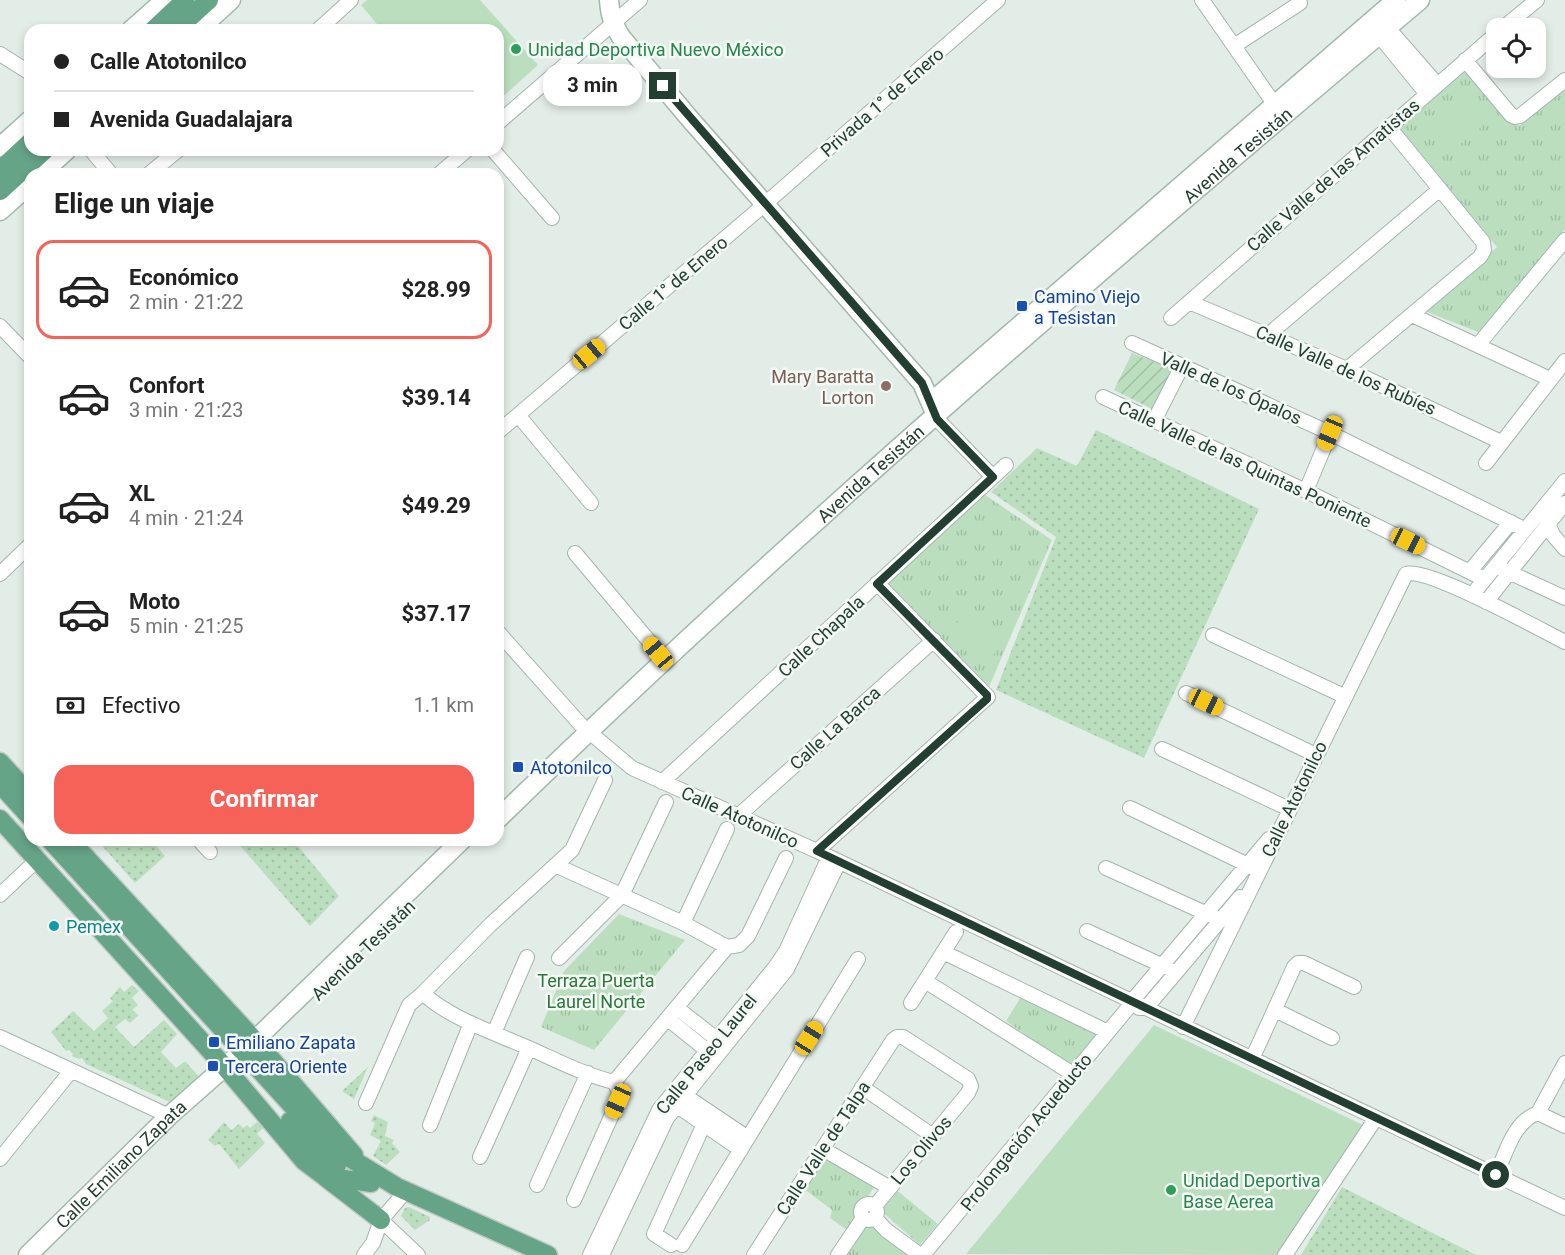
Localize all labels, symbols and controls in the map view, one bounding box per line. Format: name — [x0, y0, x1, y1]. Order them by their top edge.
map controls — [1486, 18, 1546, 78]
button: locate — [1486, 18, 1546, 78]
place label: Unidad Deportiva Nuevo México — [528, 39, 784, 60]
marker: Unidad Deportiva Nuevo México — [509, 42, 523, 56]
street label: Privada 1° de Enero — [816, 43, 948, 161]
text: Calle Atotonilco — [90, 49, 247, 74]
callout: 3 min — [543, 65, 642, 107]
route end — [649, 72, 676, 99]
text: 3 min — [567, 73, 618, 97]
street label: Calle Valle de las Amatistas — [1242, 94, 1424, 256]
street label: Avenida Tesistán — [1179, 103, 1296, 207]
text: Avenida Guadalajara — [90, 107, 293, 132]
text: Elige un viaje — [54, 188, 214, 220]
street label: Calle 1° de Enero — [614, 231, 732, 335]
icon: car — [57, 263, 111, 317]
text: Económico — [129, 265, 239, 290]
text: $28.99 — [402, 277, 471, 302]
place label: Camino Viejo a Tesistan — [1034, 286, 1140, 328]
text: 2 min · 21:22 — [129, 290, 244, 314]
marker: Camino Viejo a Tesistan — [1015, 299, 1029, 313]
street label: Calle Valle de los Rubíes — [1253, 321, 1439, 419]
car — [569, 336, 609, 372]
street label: Valle de los Ópalos — [1157, 347, 1305, 429]
place label: Mary Baratta Lorton — [771, 366, 874, 408]
icon: car — [57, 371, 111, 425]
text: Confort — [129, 373, 204, 398]
marker: Mary Baratta Lorton — [879, 379, 893, 393]
text: $39.14 — [402, 385, 471, 410]
street label: Calle Valle de las Quintas Poniente — [1115, 396, 1375, 532]
text: 3 min · 21:23 — [129, 398, 244, 422]
car — [1315, 413, 1345, 453]
street label: Avenida Tesistán — [812, 420, 928, 526]
icon: car — [57, 479, 111, 533]
text: XL — [129, 481, 155, 506]
text: $49.29 — [402, 493, 471, 518]
text: 4 min · 21:24 — [129, 506, 244, 530]
car — [1388, 525, 1428, 557]
icon: car — [57, 587, 111, 641]
text: Moto — [129, 589, 180, 614]
street label: Calle Chapala — [774, 591, 868, 681]
text: $37.17 — [402, 601, 471, 626]
text: 5 min · 21:25 — [129, 614, 244, 638]
car — [640, 633, 676, 673]
street label: Calle La Barca — [785, 682, 885, 774]
car — [1186, 686, 1226, 718]
icon: cash — [54, 689, 87, 722]
text: Efectivo — [102, 693, 180, 718]
text: 1.1 km — [414, 693, 474, 717]
street label: Calle Atotonilco — [1257, 738, 1331, 860]
place label: Atotonilco — [530, 757, 612, 778]
marker: Atotonilco — [511, 760, 525, 774]
button: Confirmar — [54, 765, 474, 834]
street label: Calle Atotonilco — [678, 782, 802, 852]
street label: Avenida Tesistán — [307, 895, 419, 1005]
place label: Pemex — [66, 916, 121, 937]
marker: Pemex — [47, 919, 61, 933]
park label: Terraza Puerta Laurel Norte — [537, 970, 655, 1012]
street label: Calle Paseo Laurel — [651, 990, 761, 1118]
car — [792, 1018, 826, 1058]
place label: Emiliano Zapata — [226, 1032, 356, 1053]
marker: Emiliano Zapata — [207, 1035, 221, 1049]
street label: Prolongación Acueducto — [956, 1049, 1096, 1215]
place label: Tercera Oriente — [225, 1056, 347, 1077]
marker: Tercera Oriente — [206, 1059, 220, 1073]
street label: Calle Valle de Talpa — [772, 1077, 874, 1219]
car — [602, 1081, 634, 1121]
street label: Calle Emiliano Zapata — [51, 1095, 190, 1232]
street label: Los Olivos — [886, 1111, 956, 1189]
route start — [1482, 1161, 1509, 1188]
place label: Unidad Deportiva Base Aerea — [1183, 1170, 1320, 1212]
marker: Unidad Deportiva Base Aerea — [1164, 1183, 1178, 1197]

